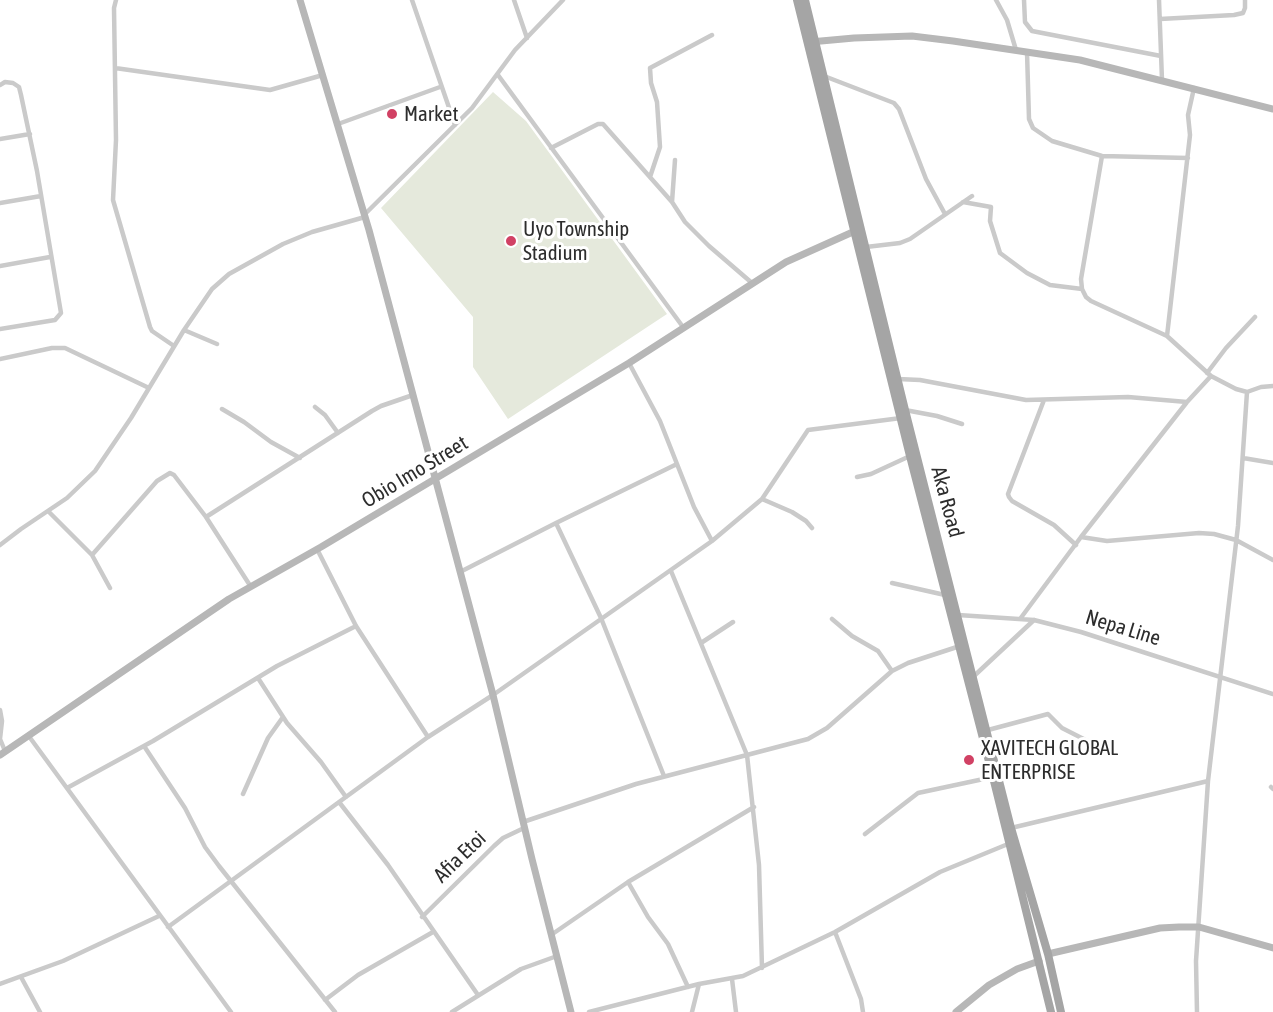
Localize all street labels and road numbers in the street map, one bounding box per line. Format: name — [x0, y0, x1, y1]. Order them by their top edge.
street label: Obio Imo Street — [357, 431, 473, 513]
street label: Aka Road — [925, 464, 969, 540]
street label: Nepa Line — [1082, 605, 1164, 651]
street label: Afia Etoi — [429, 826, 491, 888]

